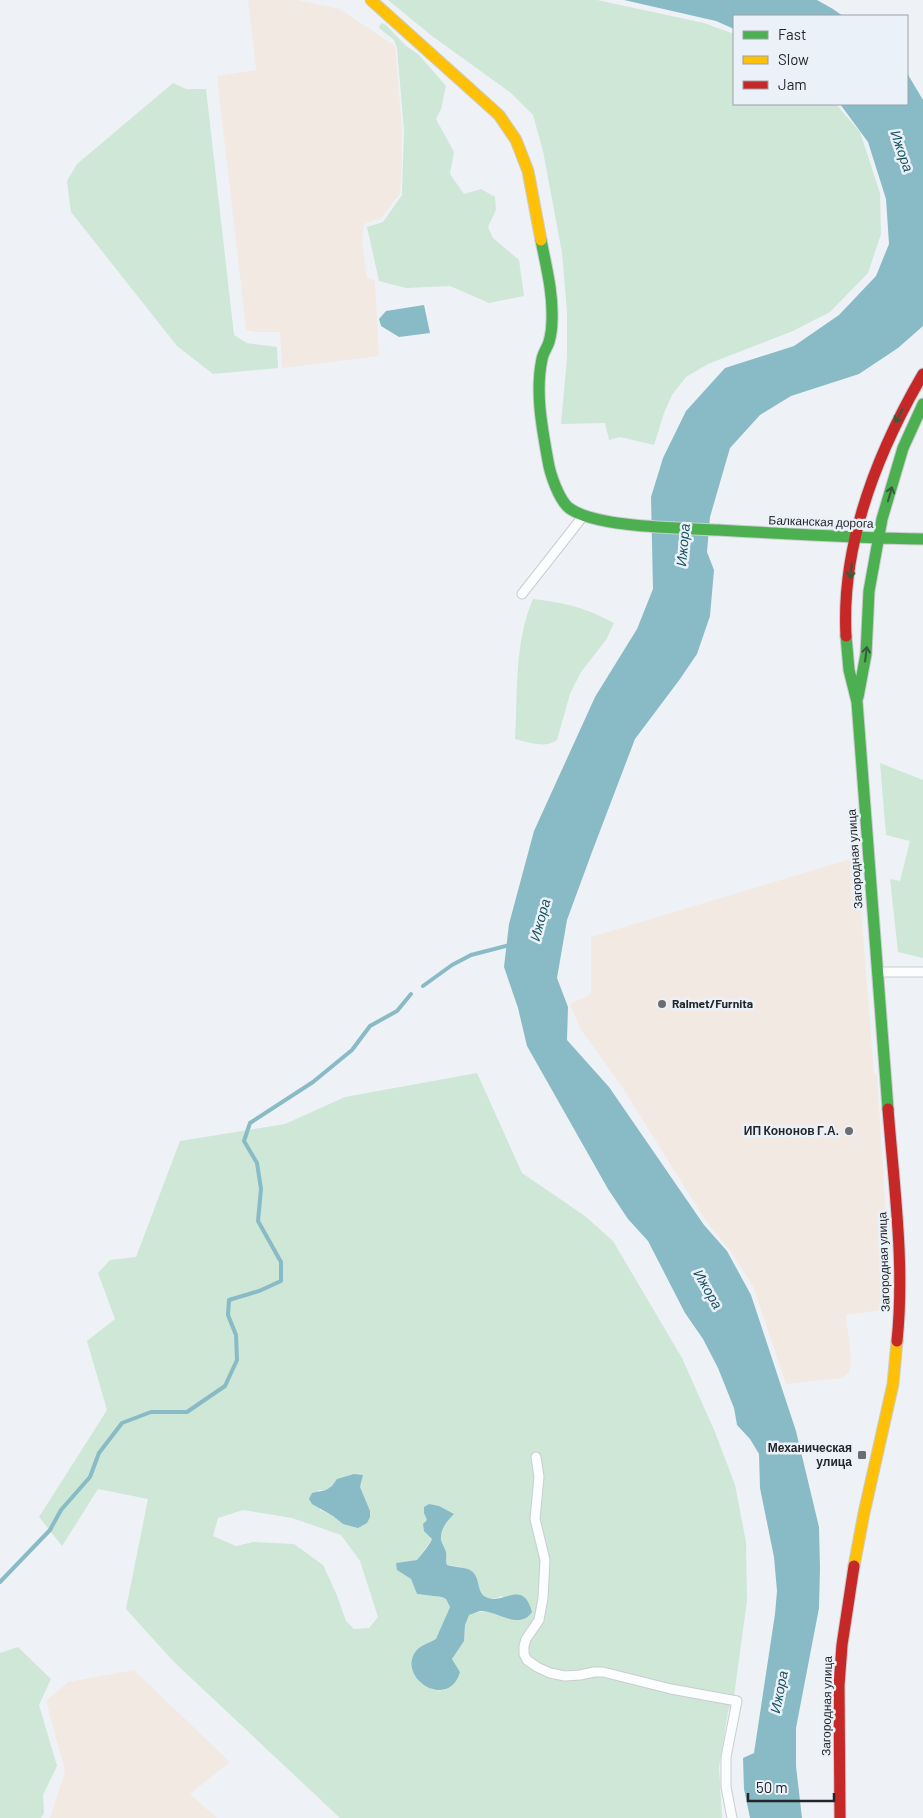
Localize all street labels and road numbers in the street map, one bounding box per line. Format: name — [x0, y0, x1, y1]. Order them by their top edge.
street label: Балканская дорога — [768, 512, 874, 531]
street label: Загородная улица — [844, 808, 865, 909]
street label: Загородная улица — [874, 1211, 893, 1312]
street label: Загородная улица — [818, 1656, 835, 1756]

